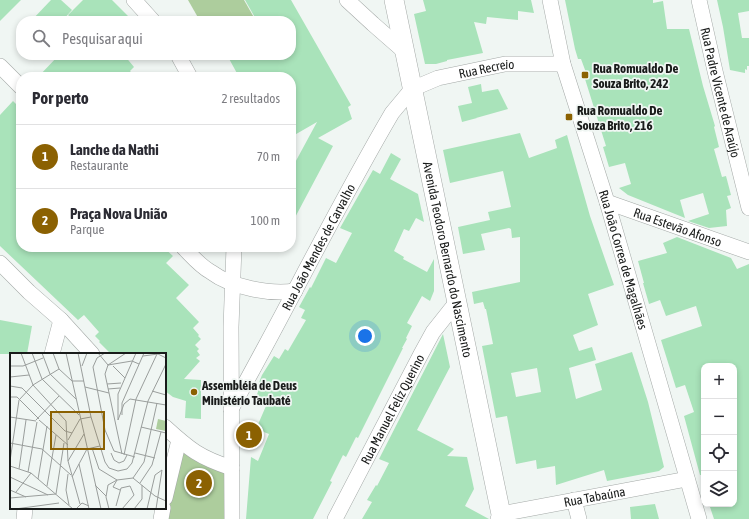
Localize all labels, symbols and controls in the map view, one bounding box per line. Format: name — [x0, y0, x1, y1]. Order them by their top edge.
search box — [16, 16, 296, 60]
street label: Rua Padre Vicente de Araújo — [697, 26, 743, 159]
icon: search — [30, 27, 52, 49]
text: Pesquisar aqui — [62, 30, 143, 47]
street label: Rua Recreio — [457, 57, 514, 81]
place label: Rua Romualdo De Souza Brito, 242 — [593, 61, 679, 91]
marker: Rua Romualdo De Souza Brito, 242 — [580, 70, 590, 80]
text: Por perto — [32, 88, 89, 108]
text: 2 resultados — [221, 91, 280, 106]
place label: Rua Romualdo De Souza Brito, 216 — [577, 103, 663, 133]
marker: Rua Romualdo De Souza Brito, 216 — [564, 112, 574, 122]
text: Lanche da Nathi — [70, 141, 159, 158]
text: 1 — [42, 149, 48, 164]
text: 70 m — [257, 149, 280, 164]
text: Restaurante — [70, 158, 129, 173]
street label: Avenida Teodoro Bernardo do Nascimento — [420, 160, 475, 359]
street label: Rua João Mendes de Carvalho — [279, 181, 358, 313]
street label: Rua João Correa de Magalhães — [596, 188, 651, 332]
text: Praça Nova União — [70, 205, 167, 222]
street label: Rua Estevão Afonso — [631, 205, 724, 250]
text: 2 — [42, 213, 48, 228]
text: 100 m — [251, 213, 280, 228]
text: Parque — [70, 222, 104, 237]
your location — [355, 326, 375, 346]
street label: Rua Manuel Feliz Querino — [358, 352, 428, 467]
inset map — [10, 353, 166, 509]
map controls — [701, 363, 737, 507]
button: + — [701, 363, 737, 399]
place label: Assembléia de Deus Ministério Taubaté — [201, 378, 297, 408]
marker: Assembléia de Deus Ministério Taubaté — [189, 387, 199, 397]
button: − — [701, 399, 737, 435]
pin: 1 — [236, 420, 262, 450]
button: locate — [701, 435, 737, 471]
pin: 2 — [186, 468, 212, 498]
button: layers — [701, 471, 737, 507]
street label: Rua Tabaúna — [563, 484, 627, 510]

